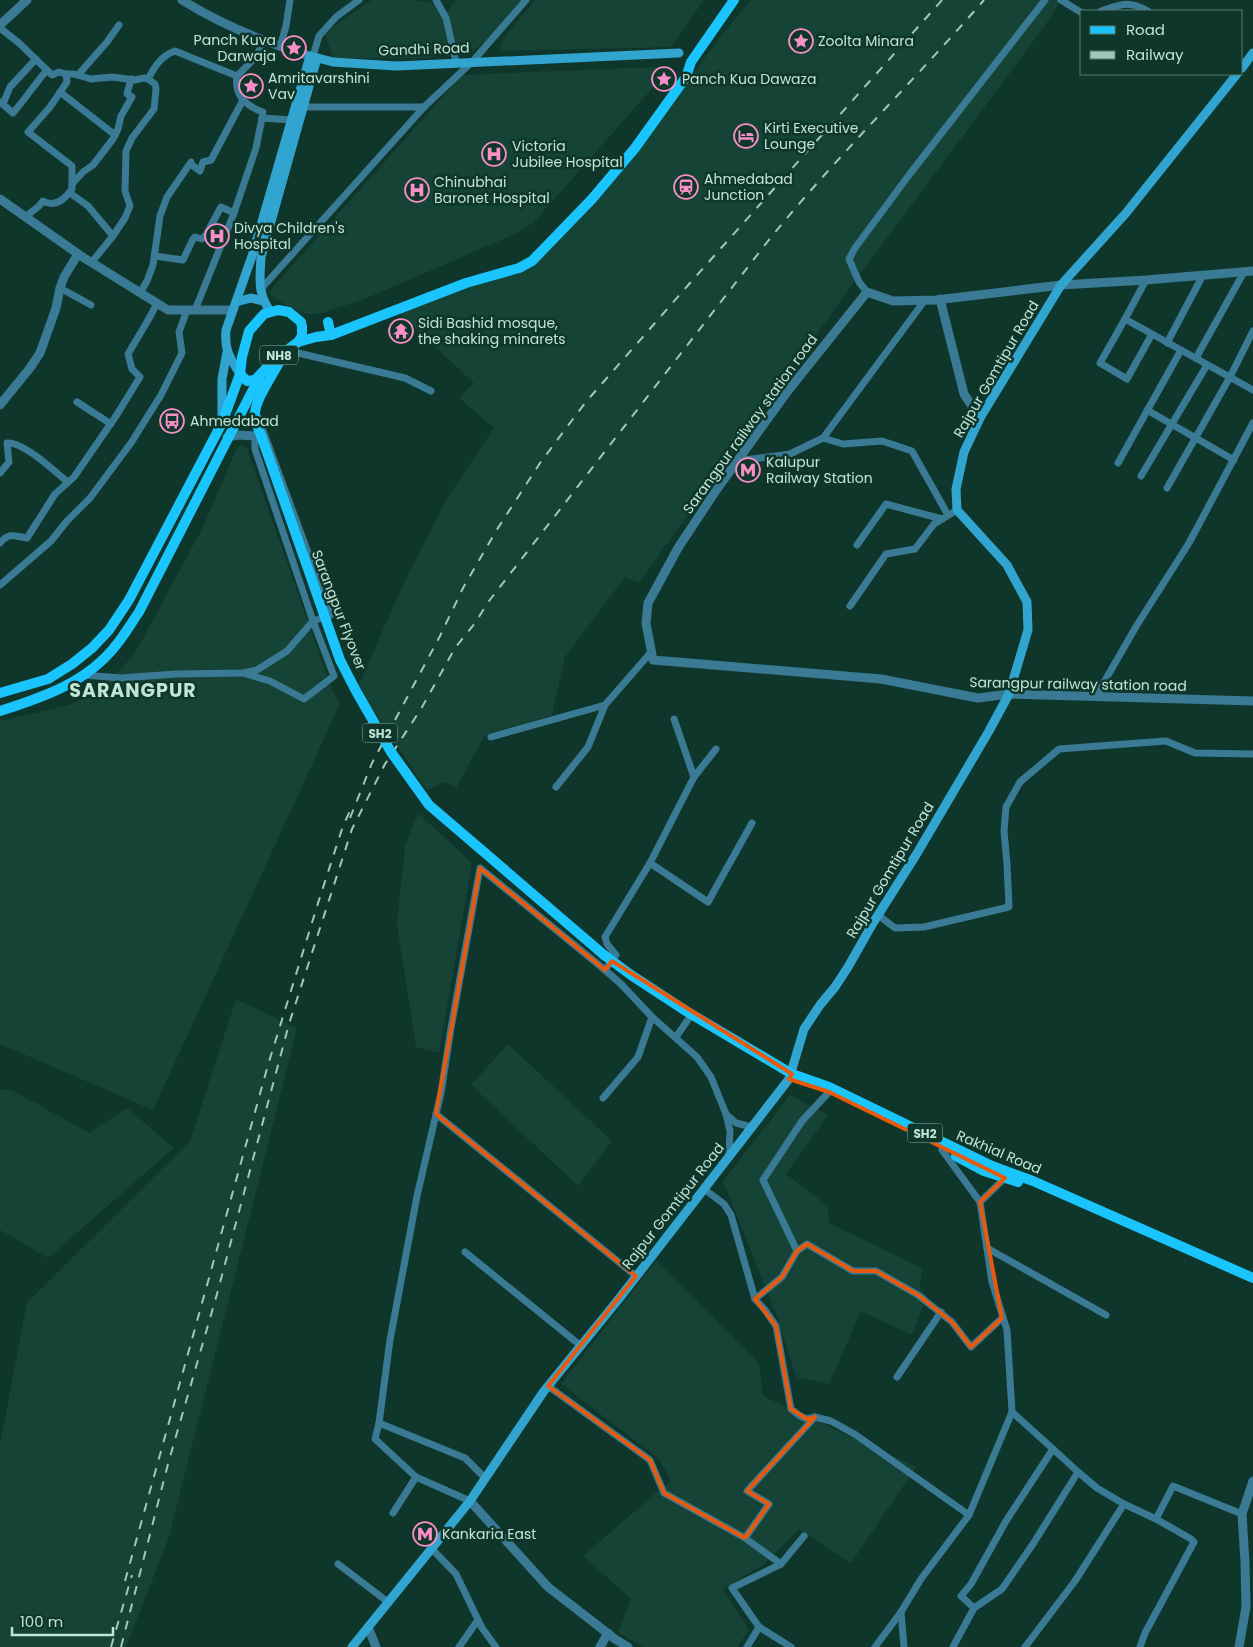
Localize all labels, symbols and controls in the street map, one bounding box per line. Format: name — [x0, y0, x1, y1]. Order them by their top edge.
legend — [1080, 10, 1243, 75]
text: Road — [1126, 19, 1165, 40]
place icon: Zoolta Minara — [788, 28, 814, 54]
place label: Panch Kuva Darwaja — [194, 30, 276, 66]
place label: Zoolta Minara — [818, 31, 914, 51]
place icon: Panch Kuva Darwaja — [281, 35, 307, 61]
street label: Gandhi Road — [378, 37, 470, 61]
text: Railway — [1126, 44, 1184, 65]
place icon: Panch Kua Dawaza — [651, 66, 677, 92]
place label: Amritavarshini Vav — [268, 68, 370, 104]
place label: Panch Kua Dawaza — [682, 69, 816, 89]
place icon: Amritavarshini Vav — [238, 73, 264, 99]
place label: Kirti Executive Lounge — [764, 118, 859, 154]
hotel icon: Kirti Executive Lounge — [733, 123, 759, 149]
place label: Victoria Jubilee Hospital — [512, 136, 623, 172]
hospital icon: Victoria Jubilee Hospital — [481, 141, 507, 167]
place label: Ahmedabad Junction — [704, 169, 793, 205]
place label: Chinubhai Baronet Hospital — [434, 172, 550, 208]
station icon: Ahmedabad Junction — [673, 174, 699, 200]
hospital icon: Chinubhai Baronet Hospital — [404, 177, 430, 203]
place label: Divya Children's Hospital — [234, 218, 345, 254]
hospital icon: Divya Children's Hospital — [204, 223, 230, 249]
street label: Rajpur Gomtipur Road — [948, 297, 1044, 441]
place label: Sidi Bashid mosque, the shaking minarets — [418, 313, 566, 349]
temple icon: Sidi Bashid mosque, the shaking minarets — [388, 318, 414, 344]
street label: Sarangpur railway station road — [678, 330, 822, 518]
road number: NH8 — [260, 346, 298, 364]
bus stop icon: Ahmedabad — [159, 408, 185, 434]
place label: Ahmedabad — [190, 411, 279, 431]
place label: Kalupur Railway Station — [766, 452, 873, 488]
metro station icon: Kalupur Railway Station — [735, 457, 761, 483]
street label: Sarangpur Flyover — [307, 547, 371, 673]
street label: Sarangpur railway station road — [969, 672, 1187, 696]
district label: SARANGPUR — [69, 677, 197, 704]
road number: SH2 — [362, 724, 398, 742]
street label: Rajpur Gomtipur Road — [841, 798, 939, 942]
road number: SH2 — [908, 1124, 942, 1142]
street label: Rakhial Road — [953, 1125, 1045, 1179]
street label: Rajpur Gomtipur Road — [617, 1139, 729, 1273]
metro station icon: Kankaria East — [412, 1521, 438, 1547]
place label: Kankaria East — [442, 1524, 536, 1544]
scale bar — [12, 1604, 114, 1636]
text: 100 m — [20, 1611, 63, 1632]

